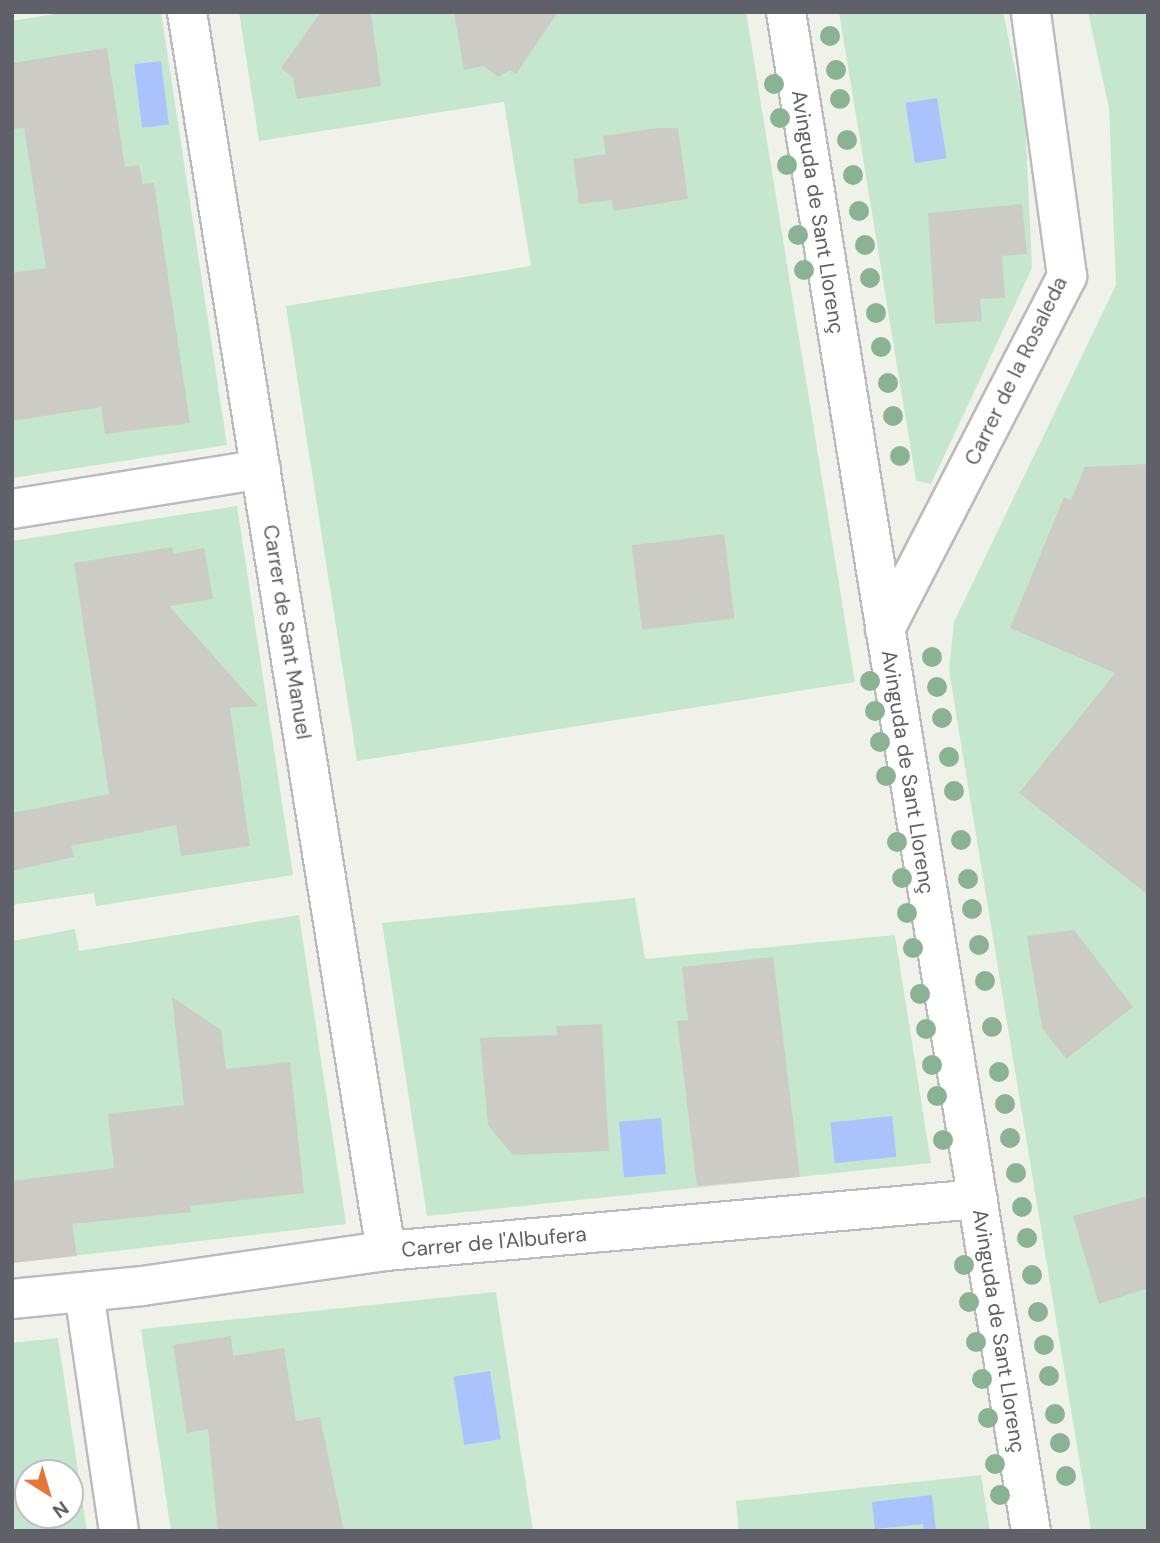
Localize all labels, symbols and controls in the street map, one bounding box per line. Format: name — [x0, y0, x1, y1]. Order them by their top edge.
street label: Avinguda de Sant Llorenç — [786, 88, 850, 336]
street label: Carrer de la Rosaleda — [959, 273, 1073, 469]
street label: Carrer de Sant Manuel — [258, 523, 316, 741]
street label: Avinguda de Sant Llorenç — [876, 648, 940, 896]
street label: Avinguda de Sant Llorenç — [967, 1207, 1031, 1455]
street label: Carrer de l'Albufera — [400, 1221, 588, 1263]
north arrow — [14, 1459, 84, 1529]
text: N — [48, 1495, 74, 1524]

